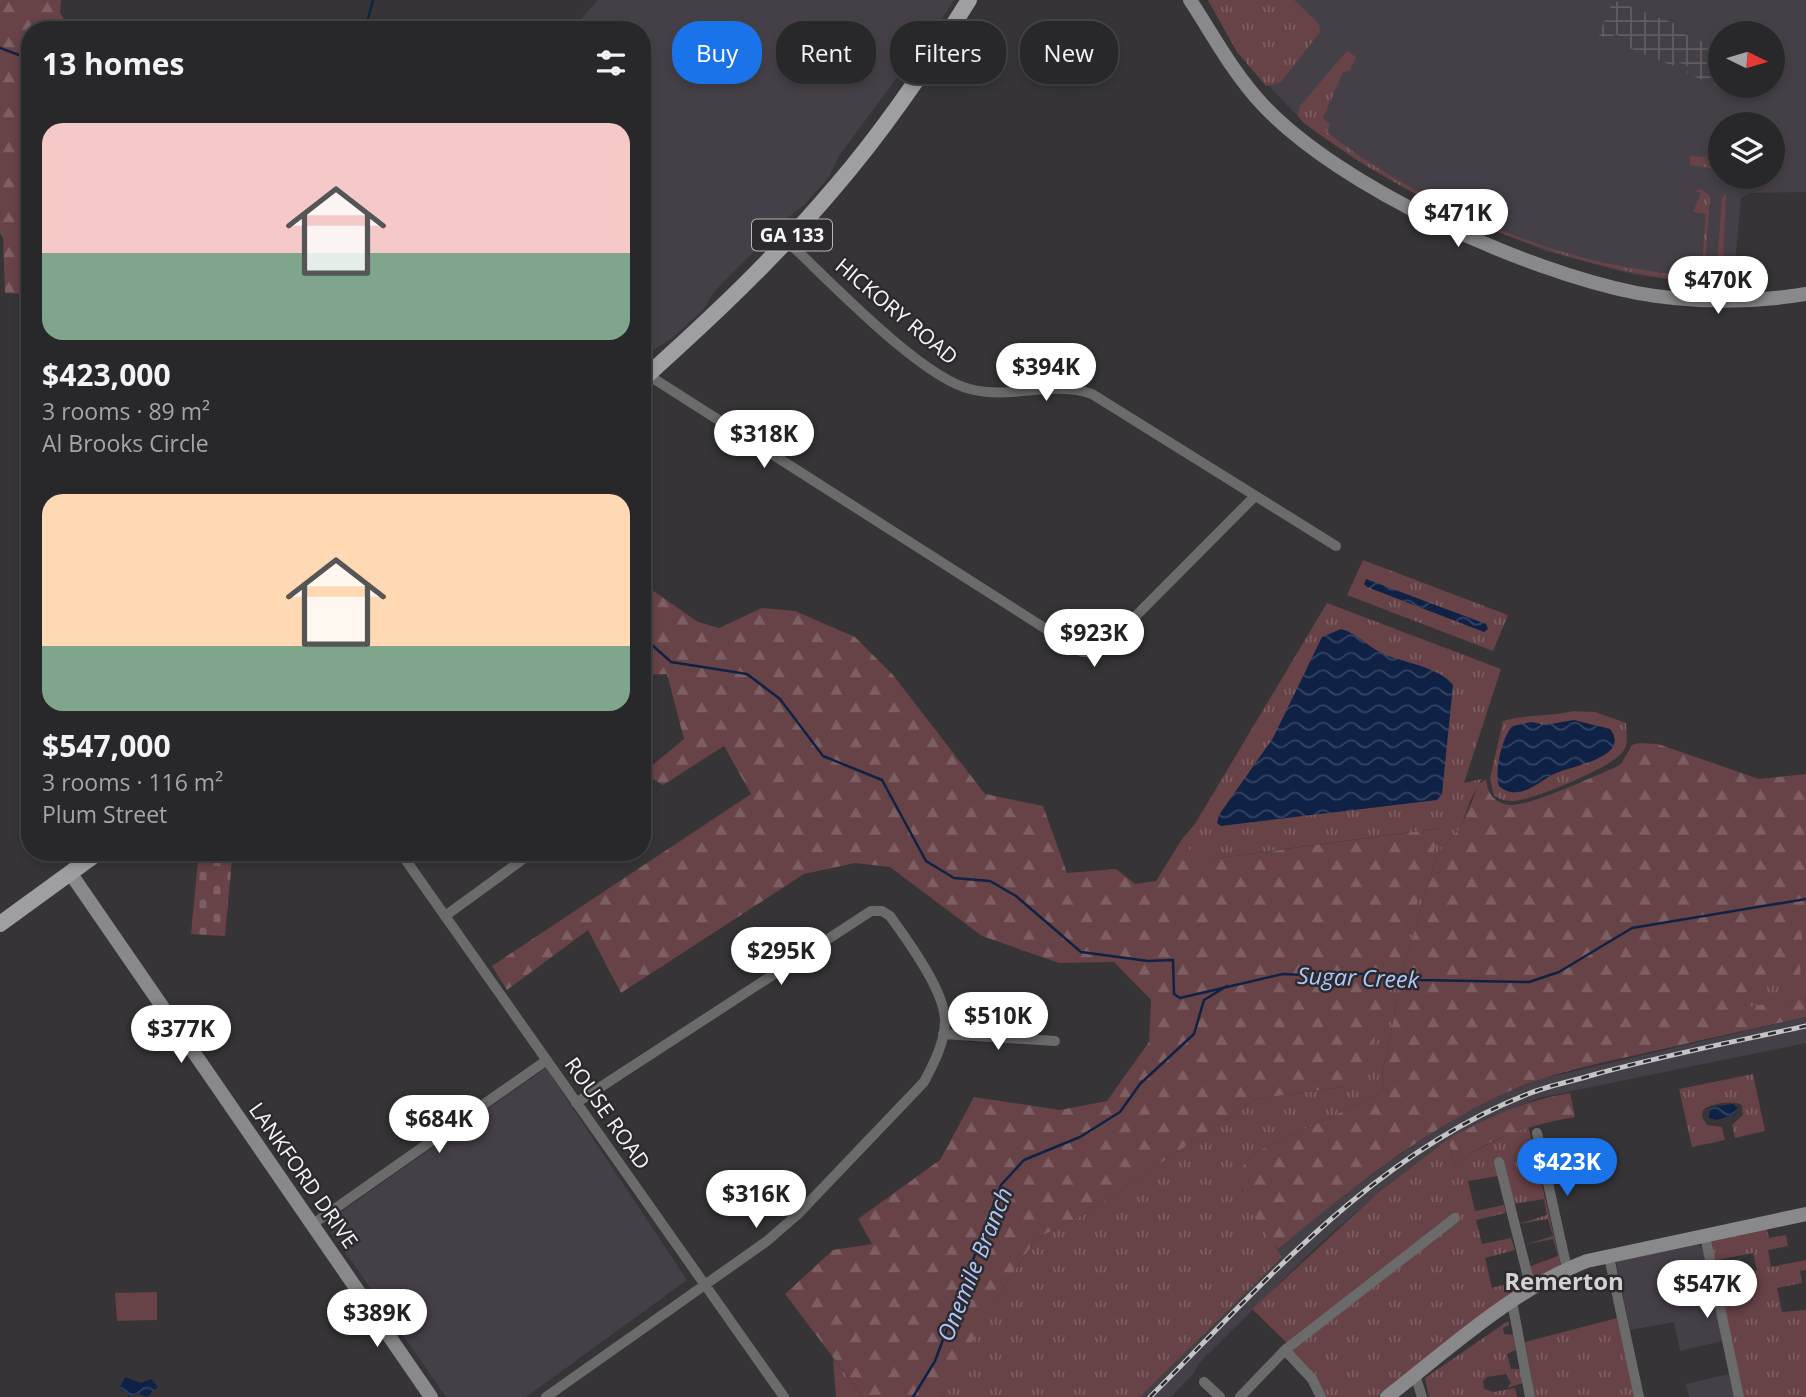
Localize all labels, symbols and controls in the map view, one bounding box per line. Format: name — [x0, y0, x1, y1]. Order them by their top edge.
chip: Buy — [672, 21, 762, 84]
chip: Rent — [776, 21, 876, 84]
chip: Filters — [890, 21, 1006, 84]
chip: New — [1020, 21, 1118, 84]
north arrow — [1708, 21, 1785, 98]
map controls — [1708, 21, 1785, 189]
text: 13 homes — [42, 43, 185, 84]
icon: filters — [592, 44, 630, 82]
button: layers — [1708, 112, 1785, 189]
icon: home — [273, 168, 399, 294]
pin: $471K — [1409, 190, 1507, 249]
text: $471K — [1424, 196, 1492, 228]
road number: GA 133 — [752, 219, 832, 250]
street label: HICKORY ROAD — [830, 252, 964, 370]
pin: $470K — [1669, 256, 1767, 316]
text: $470K — [1684, 263, 1752, 295]
pin: $394K — [997, 344, 1095, 403]
text: $394K — [1012, 350, 1080, 382]
text: $423,000 — [42, 354, 171, 395]
text: 3 rooms · 89 m² — [42, 395, 210, 427]
pin: $318K — [715, 410, 813, 470]
text: $318K — [730, 417, 798, 449]
text: Al Brooks Circle — [42, 427, 209, 459]
icon: home — [273, 539, 399, 665]
pin: $923K — [1045, 610, 1143, 669]
text: $923K — [1060, 616, 1128, 648]
text: $547,000 — [42, 725, 171, 766]
text: 3 rooms · 116 m² — [42, 766, 223, 798]
text: Plum Street — [42, 798, 167, 830]
pin: $295K — [732, 928, 830, 987]
text: $295K — [747, 934, 815, 966]
water label: Sugar Creek — [1297, 959, 1420, 995]
pin: $510K — [949, 992, 1047, 1052]
text: $510K — [964, 999, 1032, 1031]
pin: $377K — [132, 1006, 230, 1065]
text: $377K — [147, 1012, 215, 1044]
street label: ROUSE ROAD — [559, 1051, 657, 1175]
pin: $684K — [390, 1096, 488, 1155]
street label: LANKFORD DRIVE — [243, 1097, 365, 1253]
text: $684K — [405, 1102, 473, 1134]
pin: $423K — [1518, 1138, 1616, 1198]
text: $423K — [1533, 1145, 1601, 1177]
pin: $316K — [707, 1170, 805, 1230]
text: $316K — [722, 1177, 790, 1209]
water label: Onemile Branch — [929, 1182, 1019, 1346]
pin: $547K — [1658, 1260, 1756, 1320]
district label: Remerton — [1504, 1264, 1624, 1297]
text: $547K — [1673, 1267, 1741, 1299]
pin: $389K — [328, 1290, 426, 1349]
text: $389K — [343, 1296, 411, 1328]

